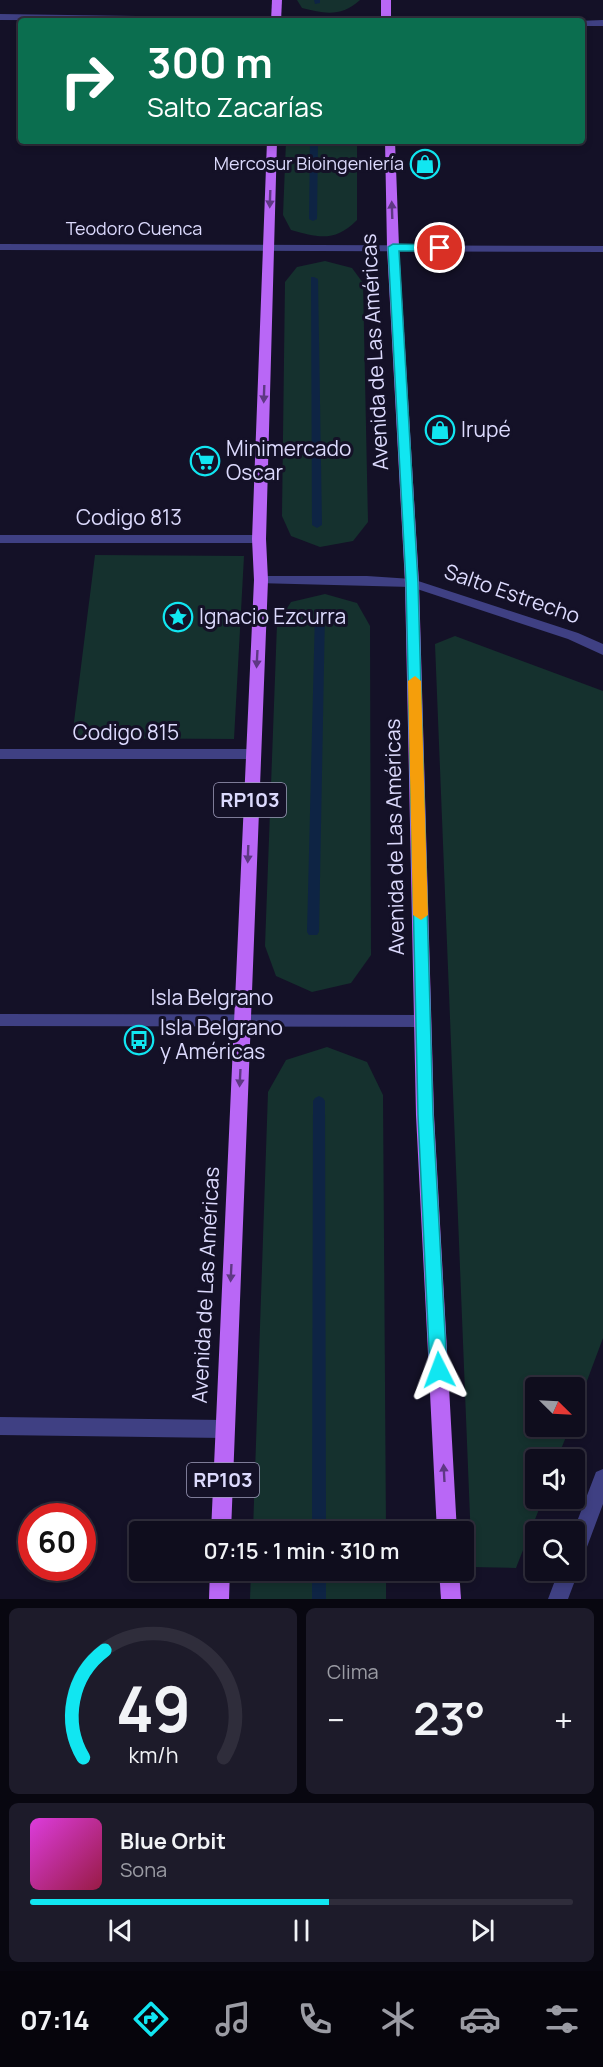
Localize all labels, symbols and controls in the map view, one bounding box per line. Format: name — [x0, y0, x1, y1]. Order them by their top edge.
text: 300 m — [147, 33, 273, 91]
icon: right — [48, 42, 126, 120]
text: Salto Zacarías — [147, 88, 323, 125]
shop icon: Mercosur Bioingeniería — [409, 148, 441, 180]
place label: Mercosur Bioingeniería — [214, 151, 404, 175]
one-way arrow — [265, 190, 275, 209]
one-way arrow — [387, 200, 397, 219]
street label: Teodoro Cuenca — [66, 216, 202, 240]
pin — [414, 222, 465, 273]
icon: arrive — [423, 231, 456, 264]
street label: Avenida de Las Américas — [354, 233, 394, 471]
one-way arrow — [259, 385, 268, 404]
shop icon: Irupé — [424, 414, 456, 446]
place label: Irupé — [461, 415, 511, 443]
place label: Minimercado Oscar — [226, 434, 351, 486]
supermarket icon: Minimercado Oscar — [189, 445, 221, 477]
street label: Codigo 813 — [76, 503, 182, 531]
street label: Salto Estrecho — [441, 557, 584, 629]
place icon: Ignacio Ezcurra — [162, 601, 194, 633]
place label: Ignacio Ezcurra — [199, 602, 346, 630]
one-way arrow — [252, 650, 261, 669]
street label: Codigo 815 — [73, 718, 179, 746]
street label: Avenida de Las Américas — [378, 718, 410, 956]
road number: RP103 — [214, 783, 286, 817]
one-way arrow — [243, 844, 253, 863]
street label: Isla Belgrano — [151, 983, 273, 1011]
place label: Isla Belgrano y Américas — [160, 1013, 283, 1065]
bus stop icon: Isla Belgrano y Américas — [123, 1024, 155, 1056]
one-way arrow — [235, 1069, 244, 1088]
street label: Avenida de Las Américas — [185, 1166, 225, 1404]
one-way arrow — [226, 1264, 236, 1283]
position arrow — [407, 1338, 471, 1402]
north arrow — [525, 1377, 585, 1437]
map controls — [525, 1377, 585, 1581]
button: sound — [525, 1449, 585, 1509]
road number: RP103 — [187, 1463, 259, 1497]
one-way arrow — [440, 1464, 449, 1483]
speed limit sign: 60 — [18, 1503, 96, 1581]
button: search — [525, 1521, 585, 1581]
text: 07:15 · 1 min · 310 m — [204, 1536, 399, 1566]
text: Clima — [327, 1658, 379, 1685]
text: 49 — [115, 1665, 191, 1751]
text: 23° — [413, 1687, 486, 1749]
text: − — [327, 1697, 345, 1742]
text: + — [554, 1697, 573, 1742]
text: km/h — [128, 1740, 178, 1769]
text: Blue Orbit — [120, 1826, 226, 1856]
text: Sona — [120, 1856, 167, 1883]
icon: previous — [104, 1914, 137, 1947]
icon: pause — [285, 1914, 318, 1947]
icon: next — [466, 1914, 499, 1947]
icon: directions — [130, 1998, 172, 2040]
icon: music — [212, 1998, 254, 2040]
icon: phone — [294, 1998, 336, 2040]
icon: climate — [377, 1998, 419, 2040]
icon: car — [459, 1998, 501, 2040]
icon: filters — [541, 1998, 583, 2040]
text: 07:14 — [20, 2001, 90, 2038]

